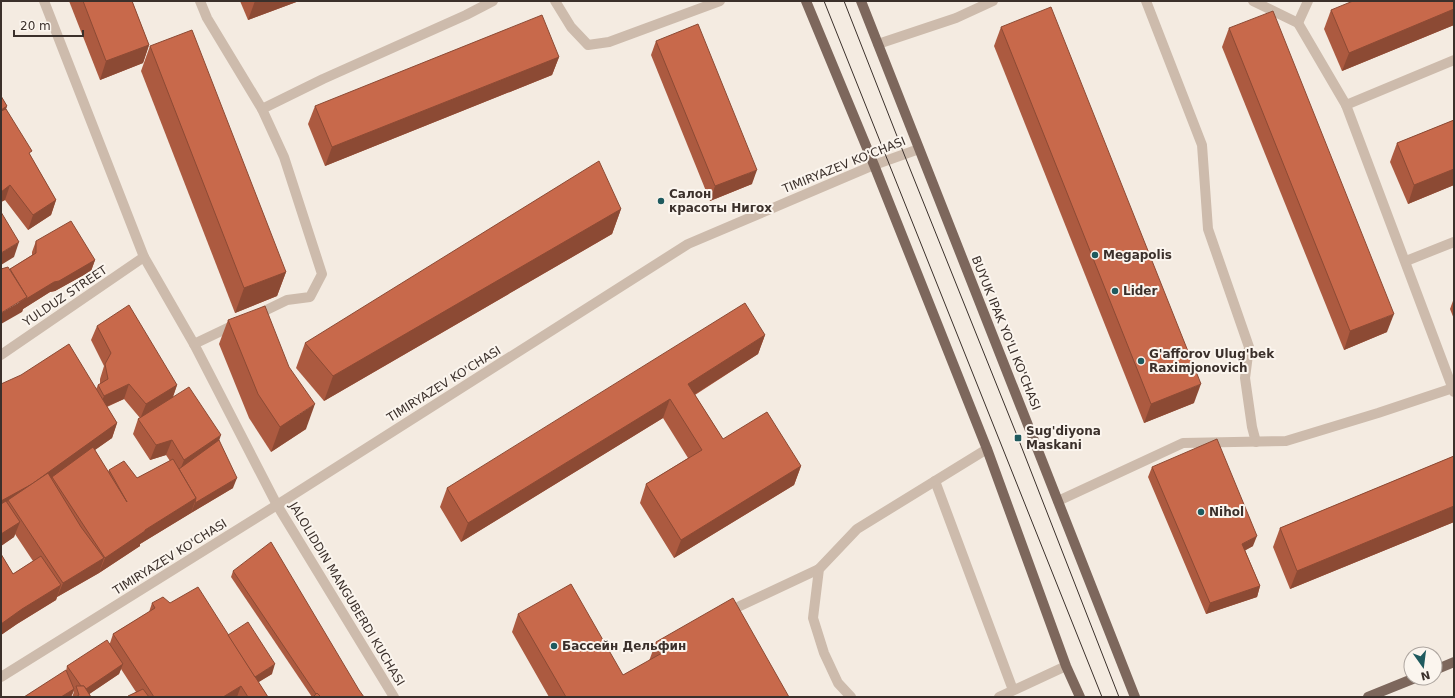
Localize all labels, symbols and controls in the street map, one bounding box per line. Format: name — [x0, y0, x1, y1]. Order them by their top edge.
scale bar — [14, 12, 83, 38]
text: 20 m — [20, 19, 51, 33]
street label: TIMIRYAZEV KO'CHASI — [779, 134, 908, 196]
place label: Салон красоты Нигох — [669, 187, 772, 215]
marker: Салон красоты Нигох — [656, 196, 666, 206]
place label: Megapolis — [1103, 248, 1172, 262]
marker: Megapolis — [1090, 250, 1100, 260]
street label: BUYUK IPAK YO'LI KO'CHASI — [969, 254, 1043, 412]
street label: YULDUZ STREET — [19, 262, 110, 330]
place label: Lider — [1123, 284, 1157, 298]
marker: Lider — [1110, 286, 1120, 296]
street label: TIMIRYAZEV KO'CHASI — [384, 343, 503, 425]
place label: G'afforov Ulug'bek Raximjonovich — [1149, 347, 1275, 375]
marker: G'afforov Ulug'bek Raximjonovich — [1136, 356, 1146, 366]
place label: Sug'diyona Maskani — [1026, 424, 1101, 452]
marker: Sug'diyona Maskani — [1013, 433, 1023, 443]
street label: JALOLIDDIN MANGUBERDI KUCHASI — [286, 499, 408, 688]
place label: Nihol — [1209, 505, 1244, 519]
marker: Nihol — [1196, 507, 1206, 517]
street label: TIMIRYAZEV KO'CHASI — [110, 516, 229, 598]
place label: Бассейн Дельфин — [562, 639, 686, 653]
marker: Бассейн Дельфин — [549, 641, 559, 651]
north arrow — [1403, 646, 1443, 686]
text: N — [1419, 668, 1431, 683]

